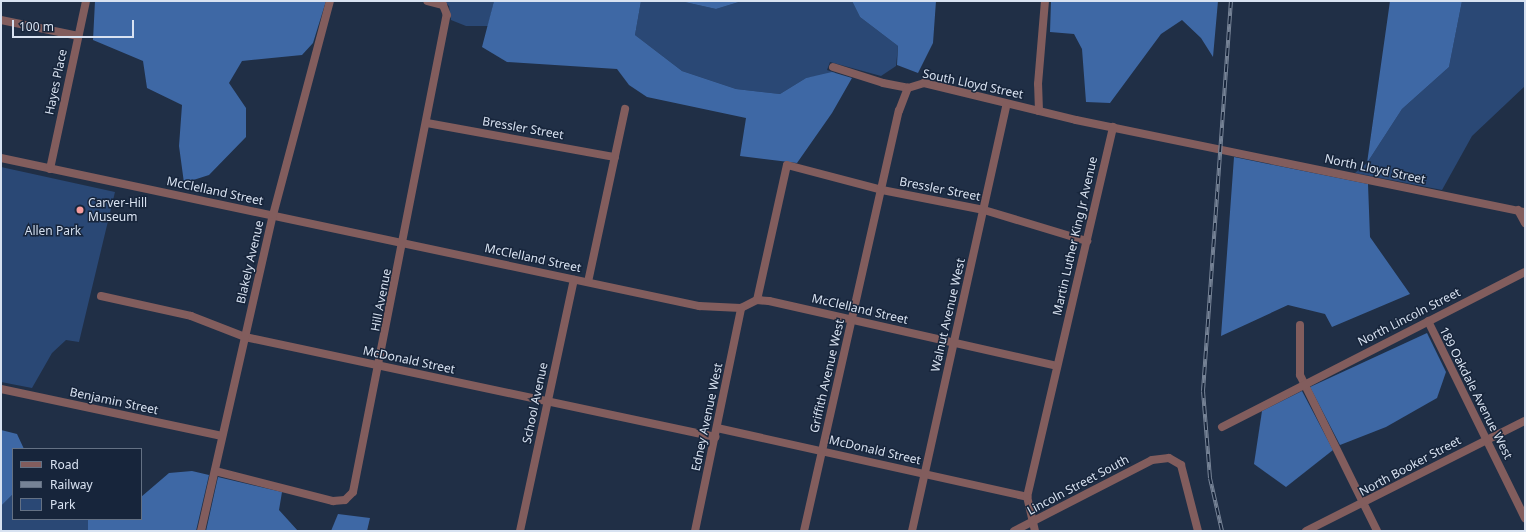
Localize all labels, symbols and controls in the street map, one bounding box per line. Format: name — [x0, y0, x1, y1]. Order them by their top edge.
scale bar — [14, 12, 136, 38]
text: 100 m — [19, 18, 54, 35]
street label: Hayes Place — [42, 48, 70, 116]
street label: South Lloyd Street — [921, 66, 1025, 102]
street label: Bressler Street — [481, 114, 565, 142]
street label: North Lloyd Street — [1323, 151, 1427, 187]
street label: Martin Luther King Jr Avenue — [1050, 155, 1100, 317]
street label: McClelland Street — [165, 174, 265, 208]
street label: Bressler Street — [898, 174, 982, 204]
place label: Carver-Hill Museum — [88, 196, 147, 224]
marker: Carver-Hill Museum — [75, 205, 85, 215]
street label: Blakely Avenue — [233, 219, 267, 305]
park label: Allen Park — [25, 224, 81, 238]
street label: McClelland Street — [483, 241, 583, 275]
street label: Walnut Avenue West — [928, 257, 968, 373]
street label: Hill Avenue — [368, 267, 394, 333]
street label: North Lincoln Street — [1355, 285, 1463, 349]
street label: McClelland Street — [810, 291, 910, 327]
street label: Griffith Avenue West — [807, 318, 847, 434]
street label: 189 Oakdale Avenue West — [1436, 325, 1516, 461]
street label: McDonald Street — [362, 343, 456, 377]
street label: School Avenue — [519, 361, 551, 445]
street label: Edney Avenue West — [688, 362, 726, 472]
street label: Benjamin Street — [68, 385, 160, 417]
street label: McDonald Street — [828, 432, 922, 468]
street label: North Booker Street — [1357, 433, 1463, 499]
legend — [12, 448, 142, 520]
street label: Lincoln Street South — [1025, 452, 1131, 518]
text: Road — [50, 456, 79, 473]
text: Railway — [50, 476, 93, 493]
text: Park — [50, 496, 75, 513]

